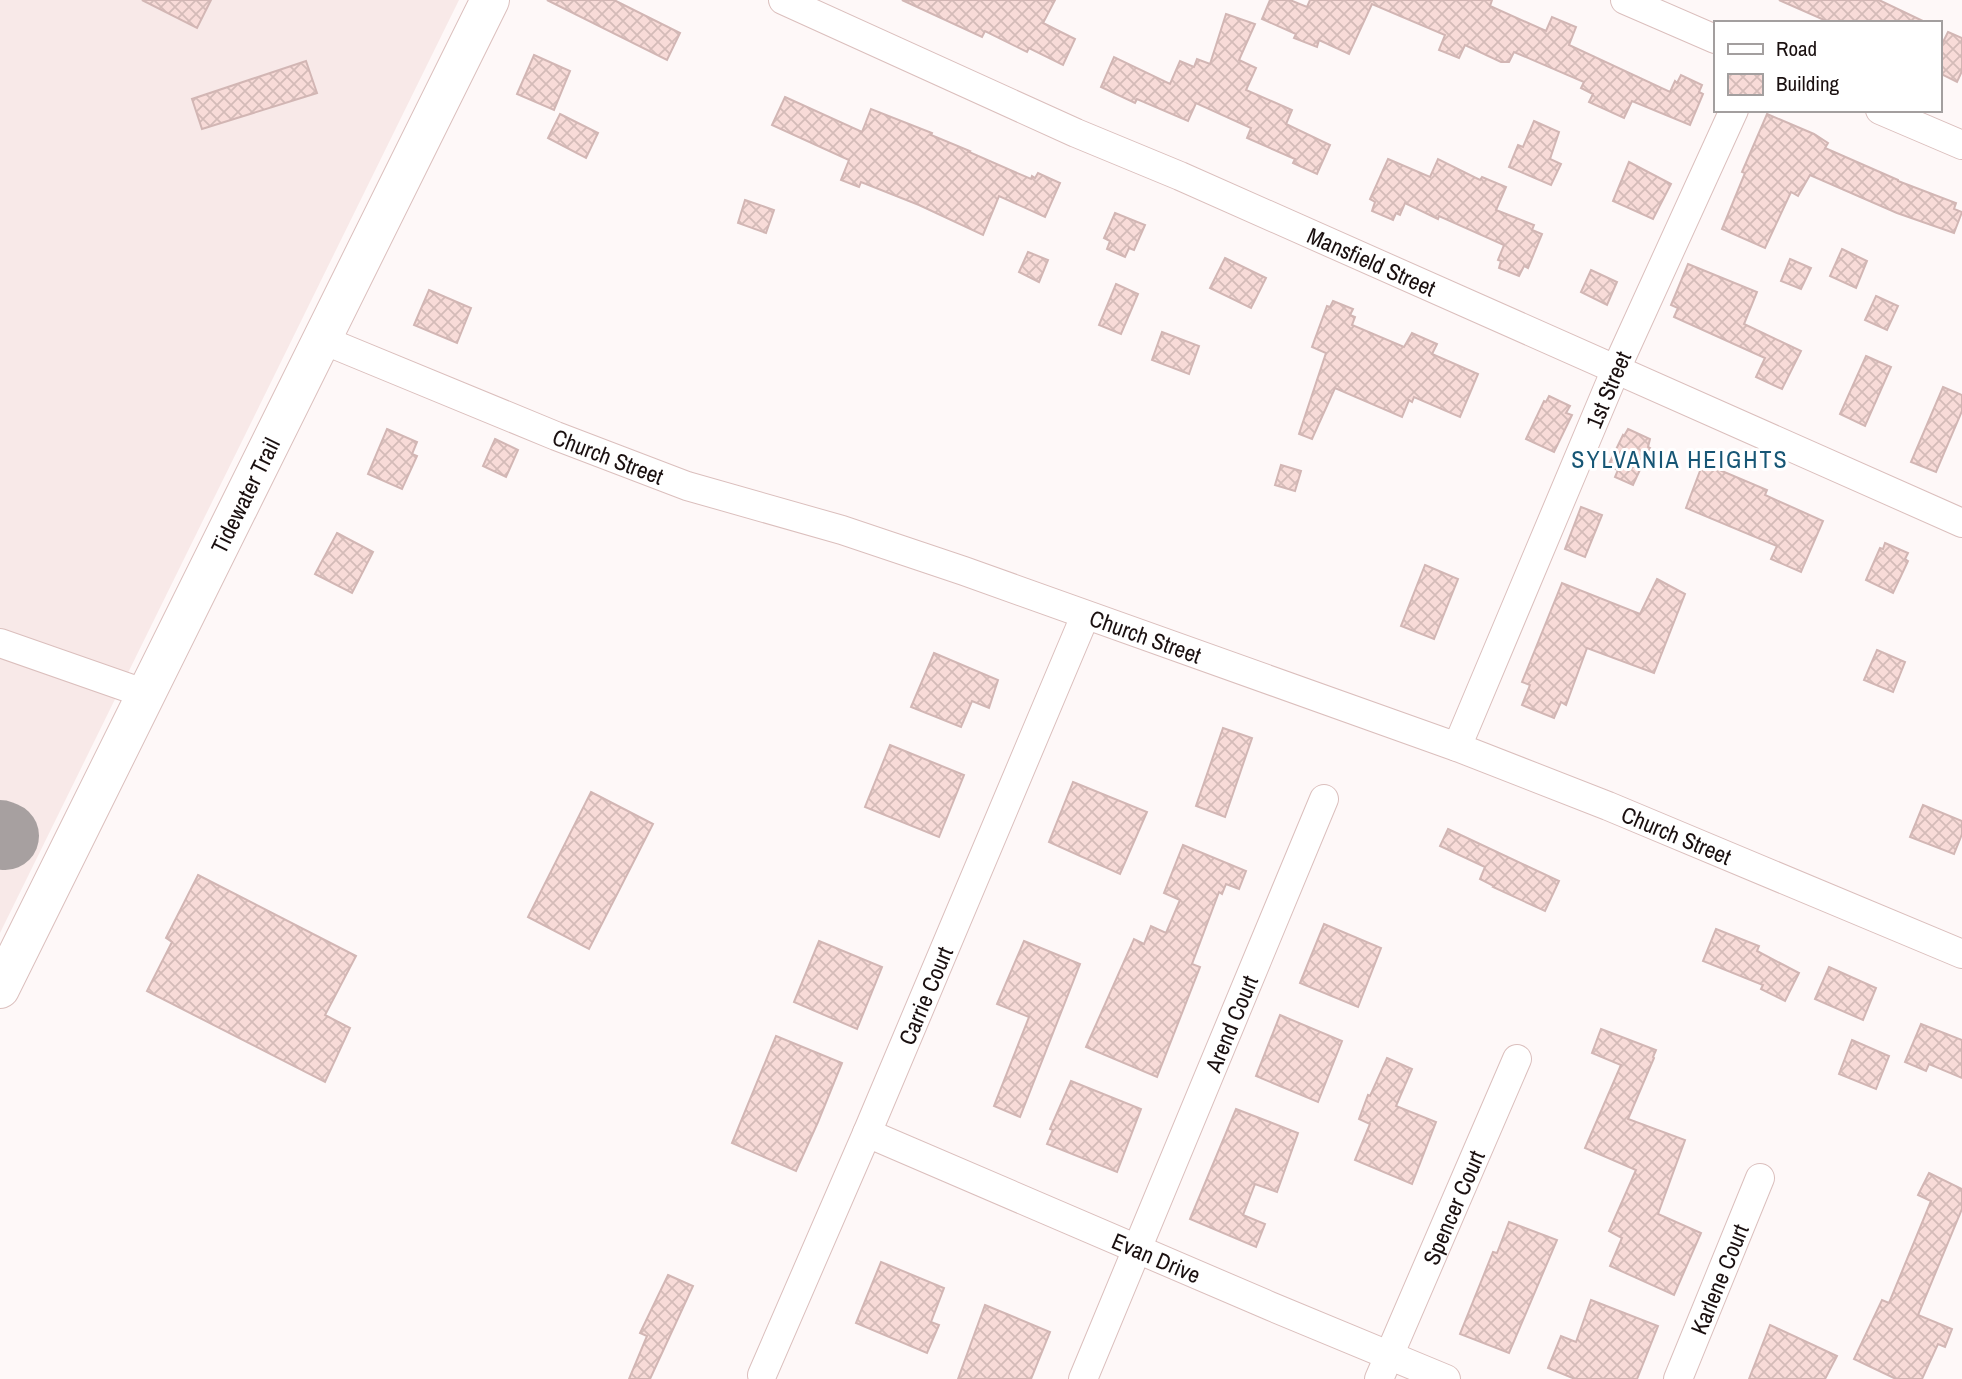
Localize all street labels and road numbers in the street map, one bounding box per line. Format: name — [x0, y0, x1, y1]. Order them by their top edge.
street label: Mansfield Street — [1303, 219, 1441, 303]
street label: 1st Street — [1577, 346, 1638, 433]
street label: Church Street — [548, 421, 668, 491]
street label: Tidewater Trail — [203, 432, 286, 558]
street label: Church Street — [1086, 602, 1206, 670]
street label: Church Street — [1617, 798, 1736, 871]
street label: Carrie Court — [891, 942, 959, 1049]
street label: Arend Court — [1197, 971, 1265, 1077]
street label: Spencer Court — [1415, 1145, 1491, 1269]
street label: Karlene Court — [1682, 1219, 1755, 1339]
street label: Evan Drive — [1107, 1225, 1205, 1290]

